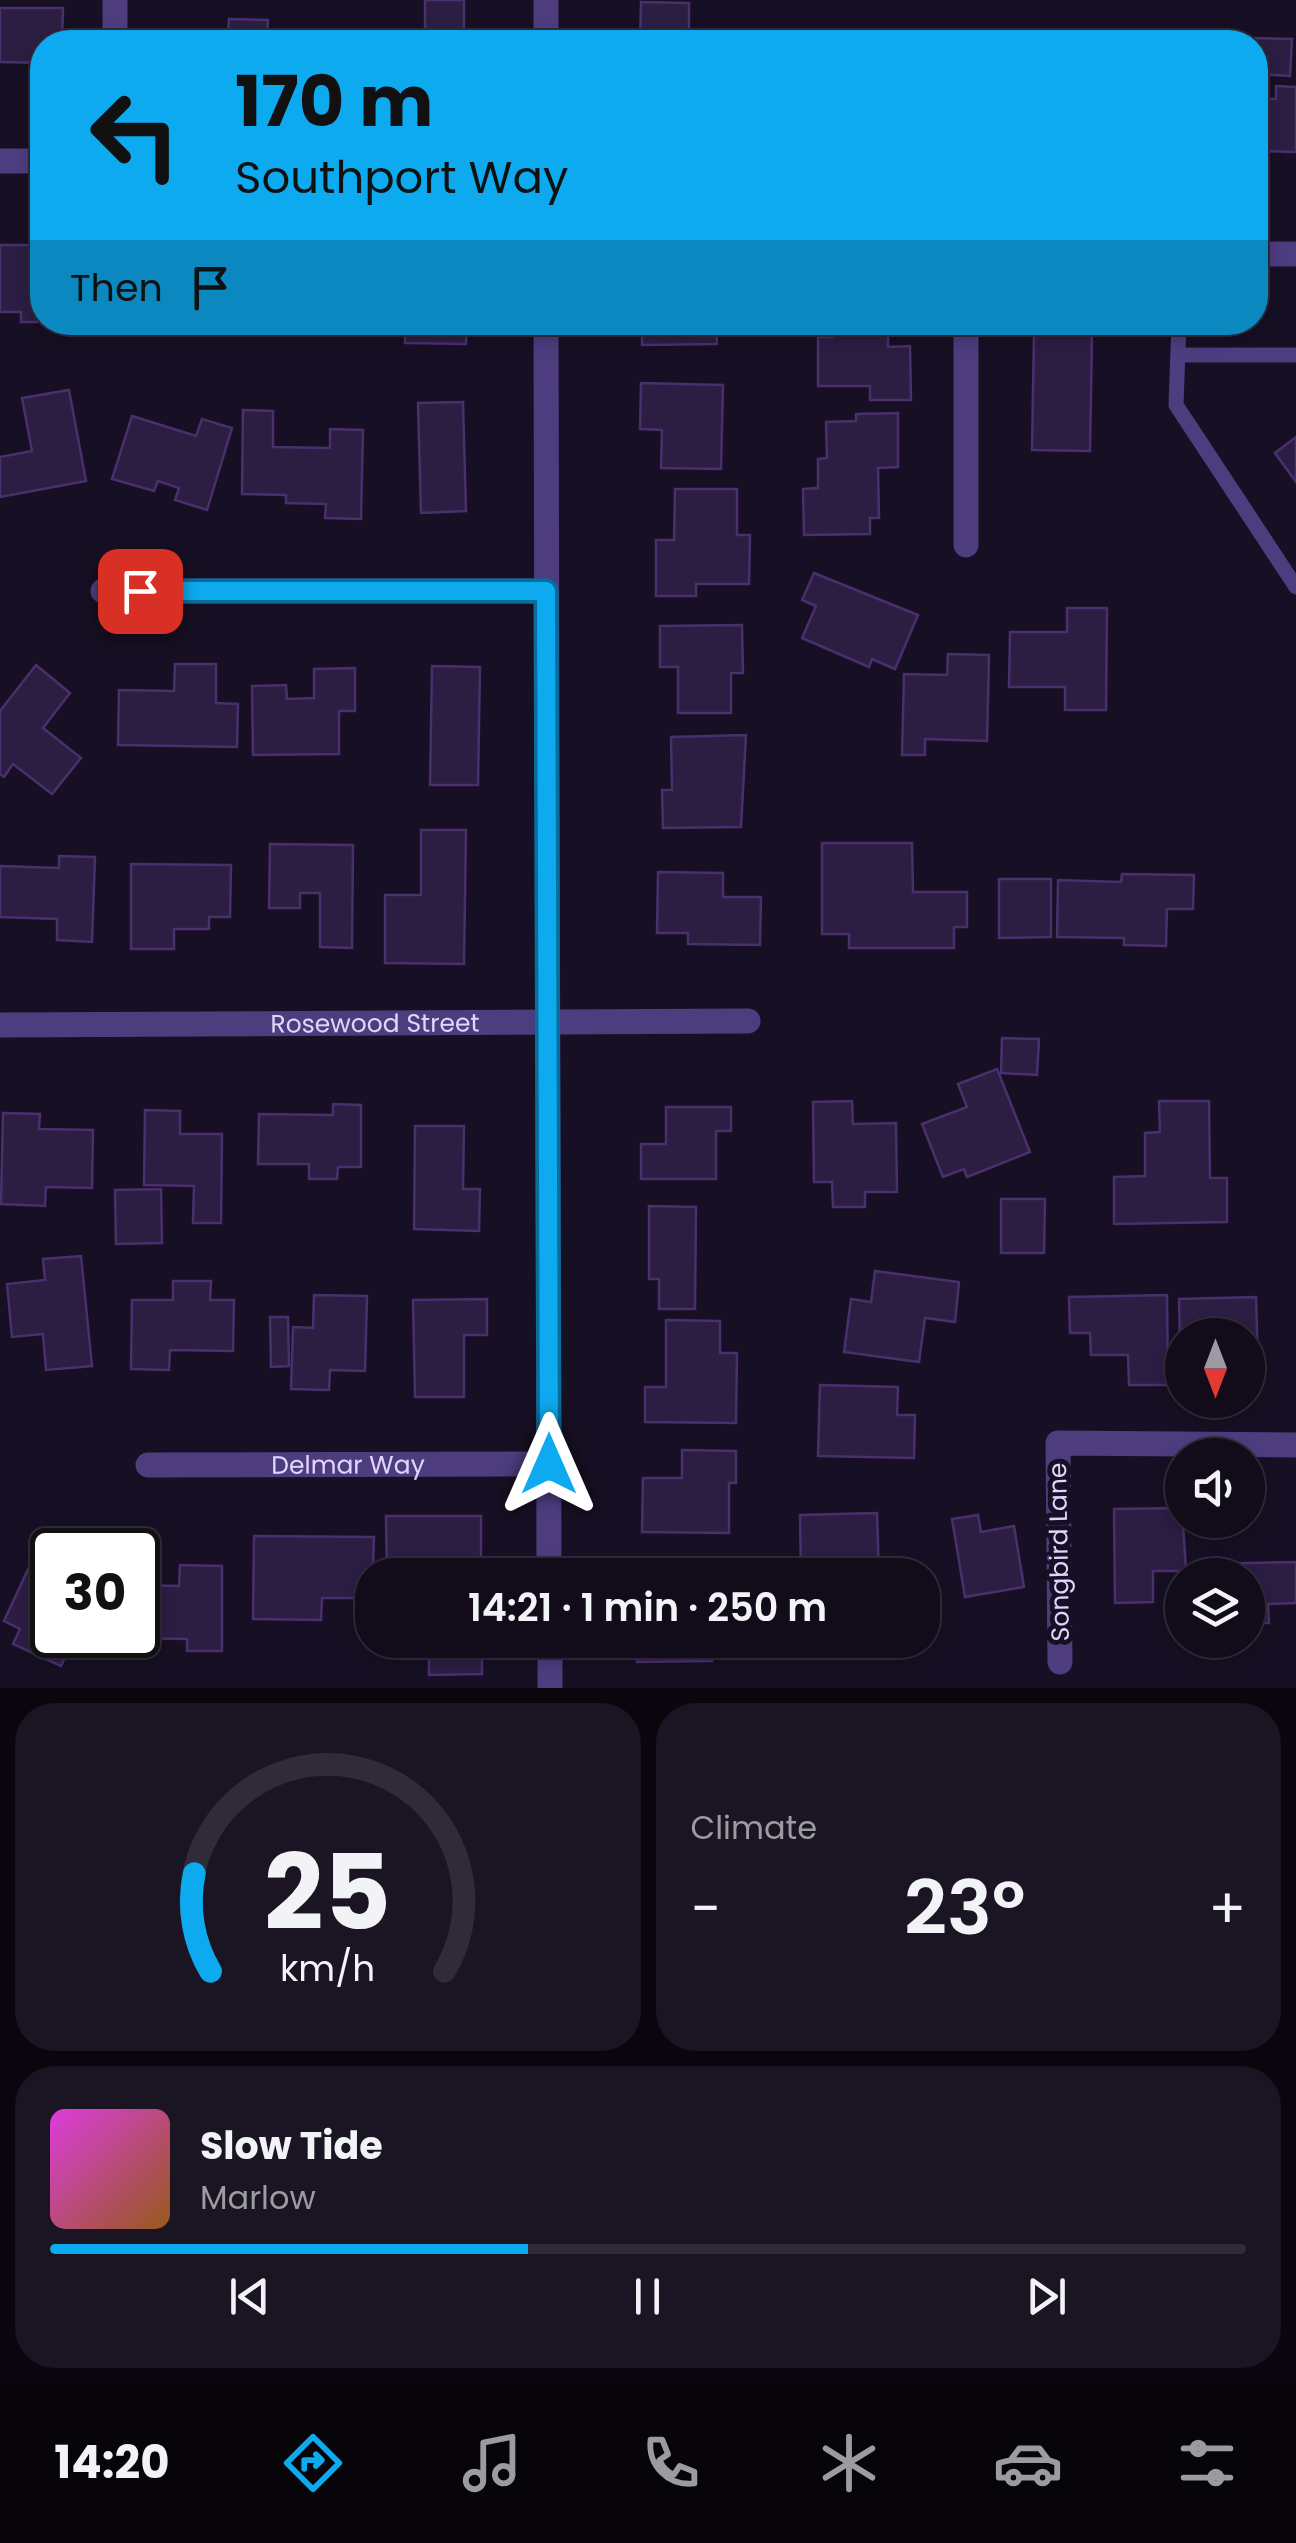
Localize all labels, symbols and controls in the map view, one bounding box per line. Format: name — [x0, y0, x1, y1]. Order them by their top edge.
text: 170 m — [235, 52, 433, 151]
icon: left — [70, 70, 200, 200]
text: Southport Way — [235, 146, 568, 209]
icon: arrive — [183, 260, 238, 315]
text: Then — [70, 261, 163, 314]
pin — [98, 549, 183, 634]
icon: arrive — [113, 564, 168, 619]
street label: Rosewood Street — [270, 1005, 480, 1041]
north arrow — [1165, 1318, 1265, 1418]
map controls — [1165, 1318, 1265, 1658]
position arrow — [497, 1412, 601, 1516]
button: sound — [1165, 1438, 1265, 1538]
street label: Delmar Way — [271, 1447, 425, 1482]
street label: Songbird Lane — [1040, 1462, 1078, 1642]
speed limit sign: 30 — [30, 1528, 160, 1658]
button: layers — [1165, 1558, 1265, 1658]
text: 14:21 · 1 min · 250 m — [468, 1581, 827, 1634]
text: Climate — [691, 1805, 817, 1850]
text: 25 — [264, 1820, 391, 1965]
text: 23° — [904, 1855, 1025, 1960]
text: − — [691, 1870, 721, 1947]
text: + — [1208, 1870, 1246, 1947]
text: km/h — [280, 1943, 375, 1994]
text: Slow Tide — [200, 2119, 383, 2172]
text: Marlow — [200, 2175, 316, 2220]
icon: previous — [222, 2269, 277, 2324]
icon: pause — [620, 2269, 675, 2324]
icon: next — [1019, 2269, 1074, 2324]
icon: directions — [278, 2428, 348, 2498]
icon: music — [457, 2428, 527, 2498]
icon: phone — [636, 2428, 706, 2498]
icon: climate — [814, 2428, 884, 2498]
icon: car — [993, 2428, 1063, 2498]
icon: filters — [1172, 2428, 1242, 2498]
text: 14:20 — [54, 2431, 170, 2494]

